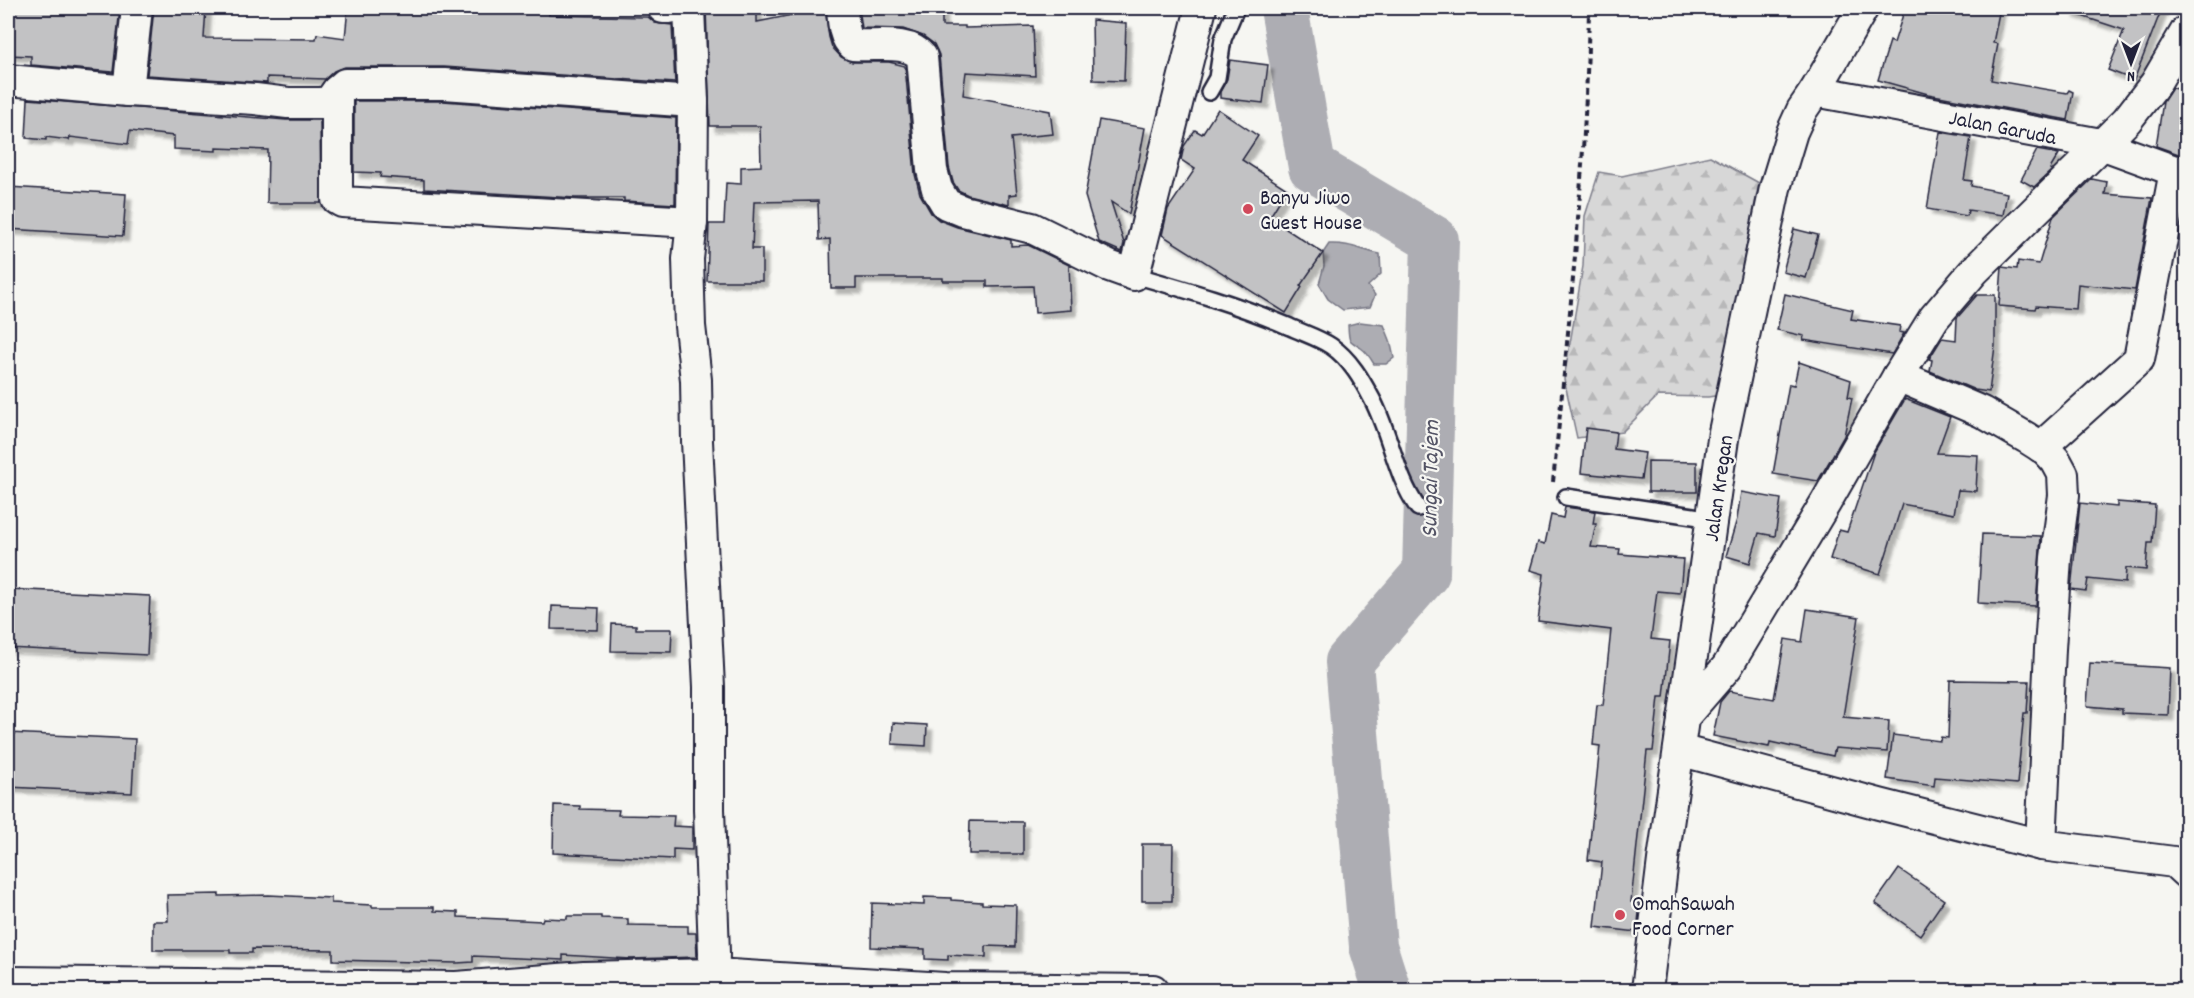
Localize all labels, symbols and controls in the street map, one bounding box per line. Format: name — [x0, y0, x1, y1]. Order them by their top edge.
north arrow — [2101, 33, 2161, 93]
text: N — [2127, 64, 2135, 87]
street label: Jalan Garuda — [1946, 104, 2059, 155]
place label: Banyu Jiwo Guest House — [1260, 184, 1362, 240]
marker: Banyu Jiwo Guest House — [1241, 202, 1255, 216]
water label: Sungai Tajem — [1414, 419, 1450, 538]
street label: Jalan Kregan — [1698, 433, 1743, 544]
place label: OmahSawah Food Corner — [1632, 890, 1735, 946]
marker: OmahSawah Food Corner — [1613, 908, 1627, 922]

